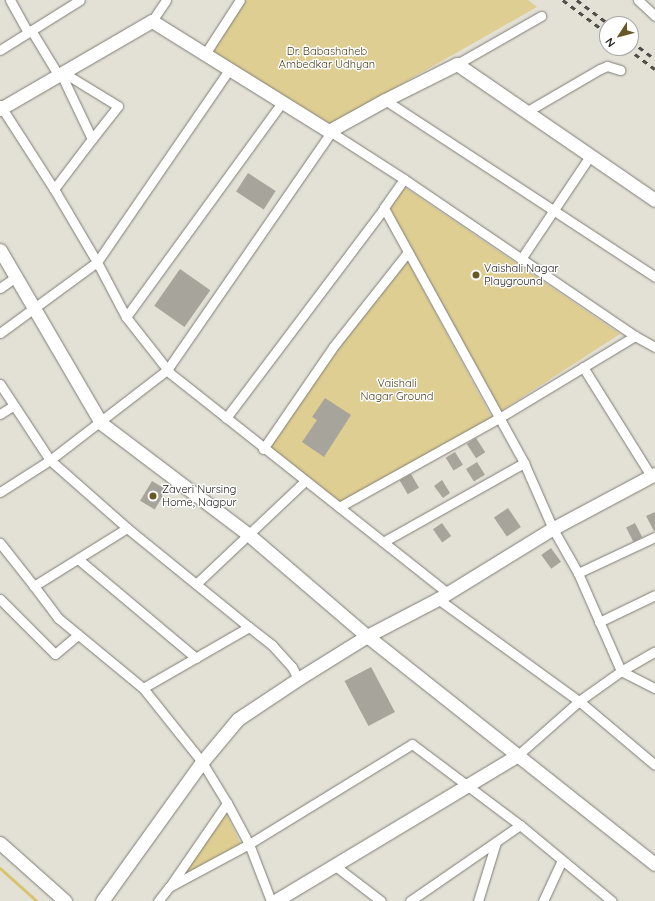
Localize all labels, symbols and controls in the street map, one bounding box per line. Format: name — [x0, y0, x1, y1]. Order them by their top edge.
north arrow — [599, 16, 639, 56]
text: N — [602, 35, 618, 50]
park label: Dr. Babashaheb Ambedkar Udhyan — [279, 45, 375, 71]
place label: Vaishali Nagar Playground — [484, 262, 559, 288]
marker: Vaishali Nagar Playground — [471, 270, 481, 280]
park label: Vaishali Nagar Ground — [361, 377, 433, 403]
place label: Zaveri Nursing Home, Nagpur — [162, 483, 237, 509]
marker: Zaveri Nursing Home, Nagpur — [147, 490, 159, 502]

